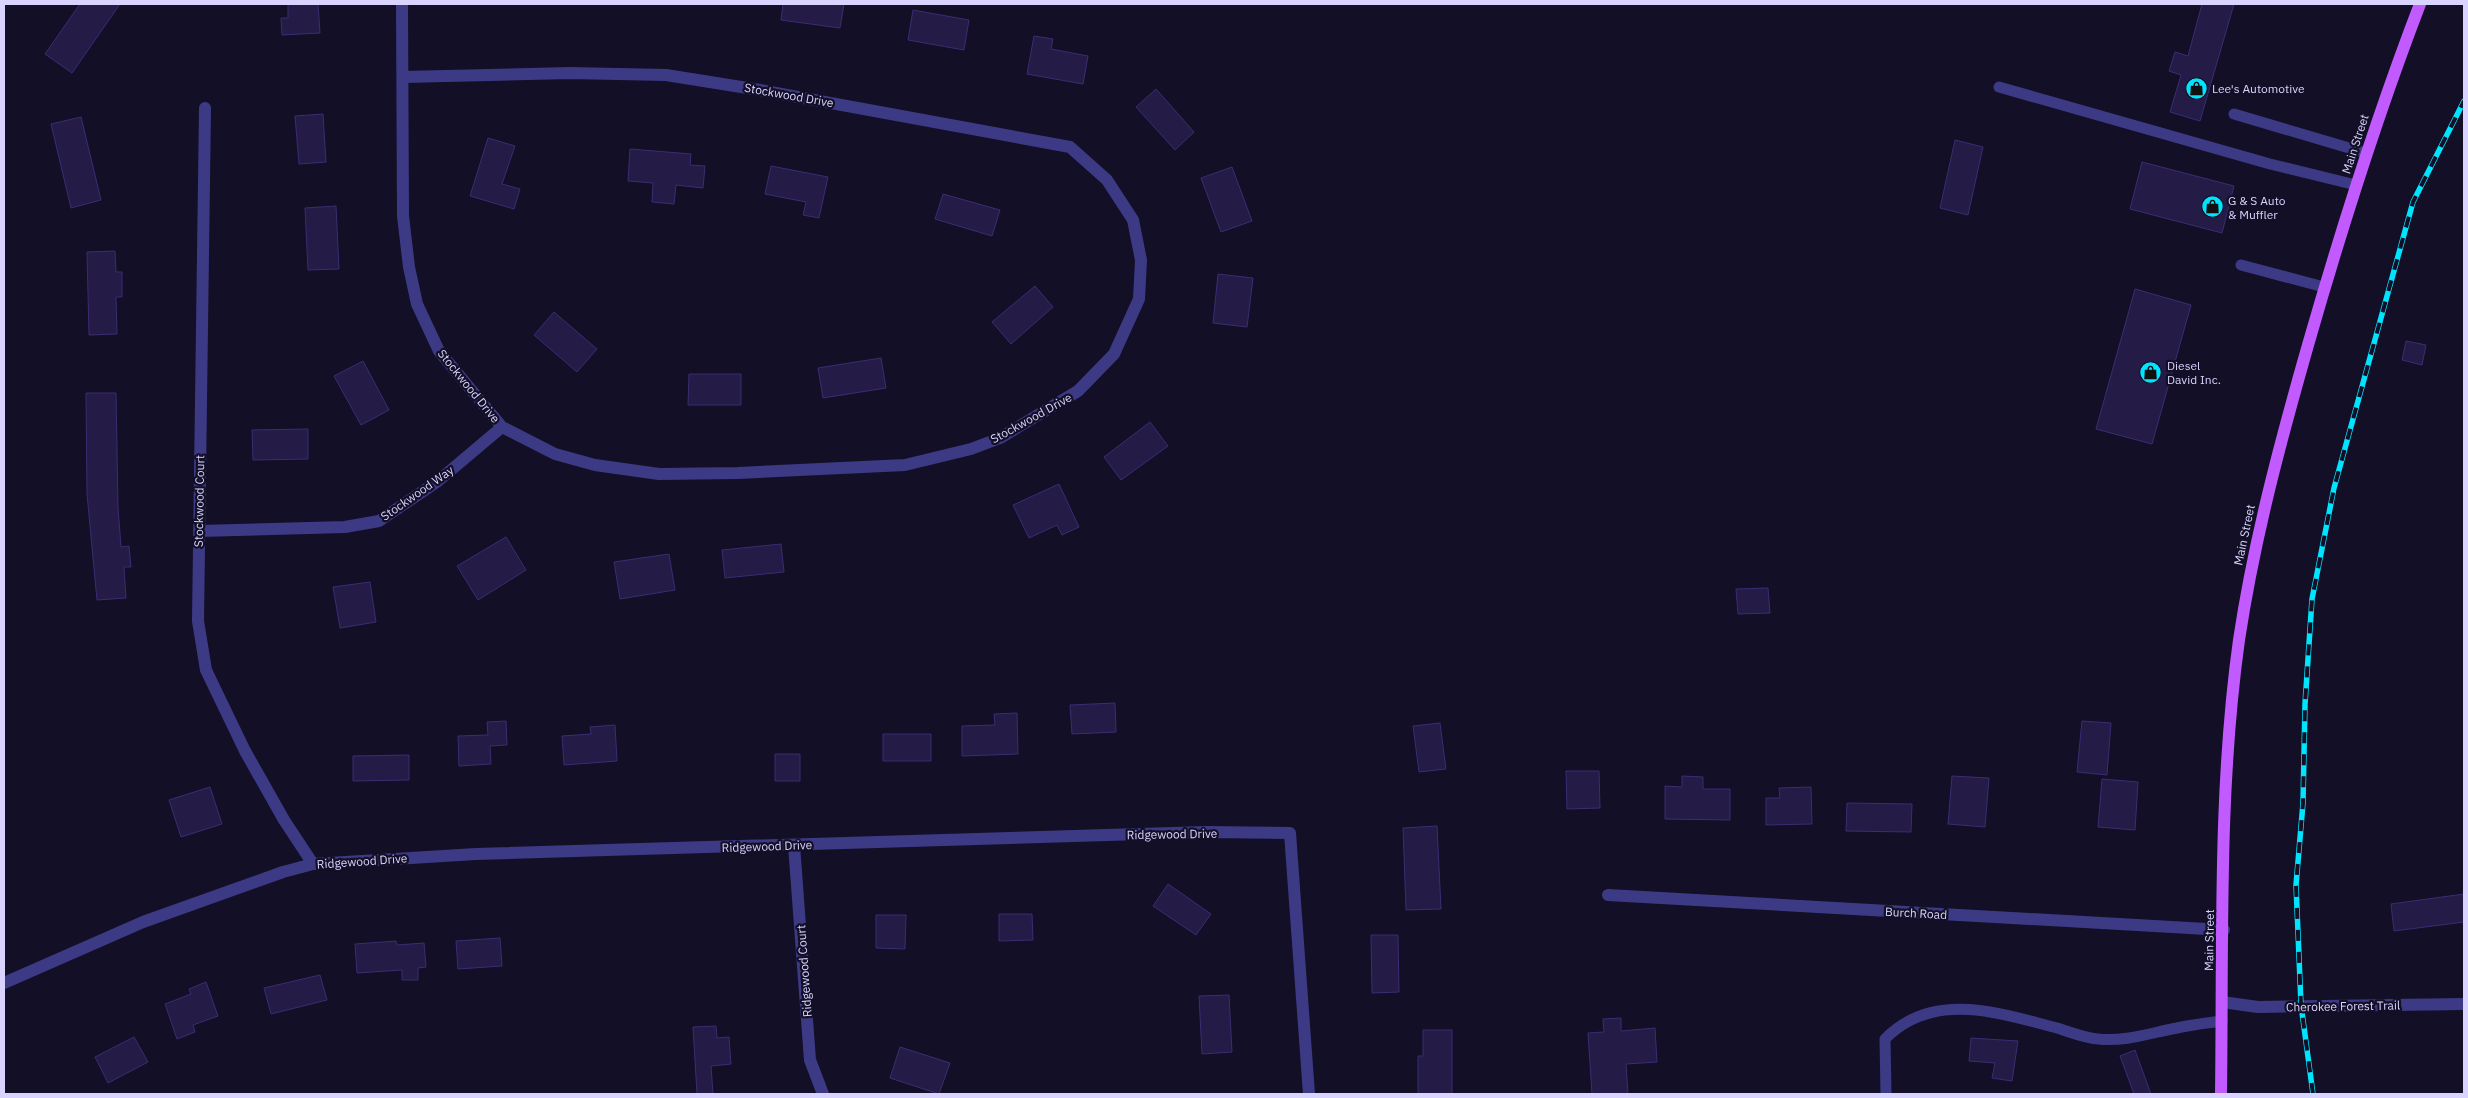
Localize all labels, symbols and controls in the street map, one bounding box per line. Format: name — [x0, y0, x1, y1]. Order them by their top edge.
shop icon: Lee's Automotive — [2184, 76, 2208, 100]
street label: Stockwood Drive — [743, 80, 835, 110]
place label: Lee's Automotive — [2212, 81, 2305, 96]
street label: Main Street — [2338, 112, 2372, 176]
place label: G & S Auto & Muffler — [2228, 193, 2286, 222]
shop icon: G & S Auto & Muffler — [2200, 195, 2224, 219]
street label: Stockwood Drive — [435, 346, 504, 426]
place label: Diesel David Inc. — [2167, 358, 2221, 387]
shop icon: Diesel David Inc. — [2139, 360, 2163, 384]
street label: Stockwood Drive — [988, 389, 1075, 446]
street label: Stockwood Court — [191, 455, 207, 547]
street label: Stockwood Way — [378, 462, 456, 524]
street label: Main Street — [2230, 503, 2258, 567]
street label: Ridgewood Drive — [1127, 826, 1218, 842]
street label: Ridgewood Drive — [721, 837, 813, 855]
street label: Ridgewood Drive — [316, 850, 408, 872]
street label: Burch Road — [1885, 904, 1947, 922]
street label: Main Street — [2201, 909, 2217, 971]
street label: Ridgewood Court — [793, 924, 815, 1018]
street label: Cherokee Forest Trail — [2286, 998, 2400, 1014]

